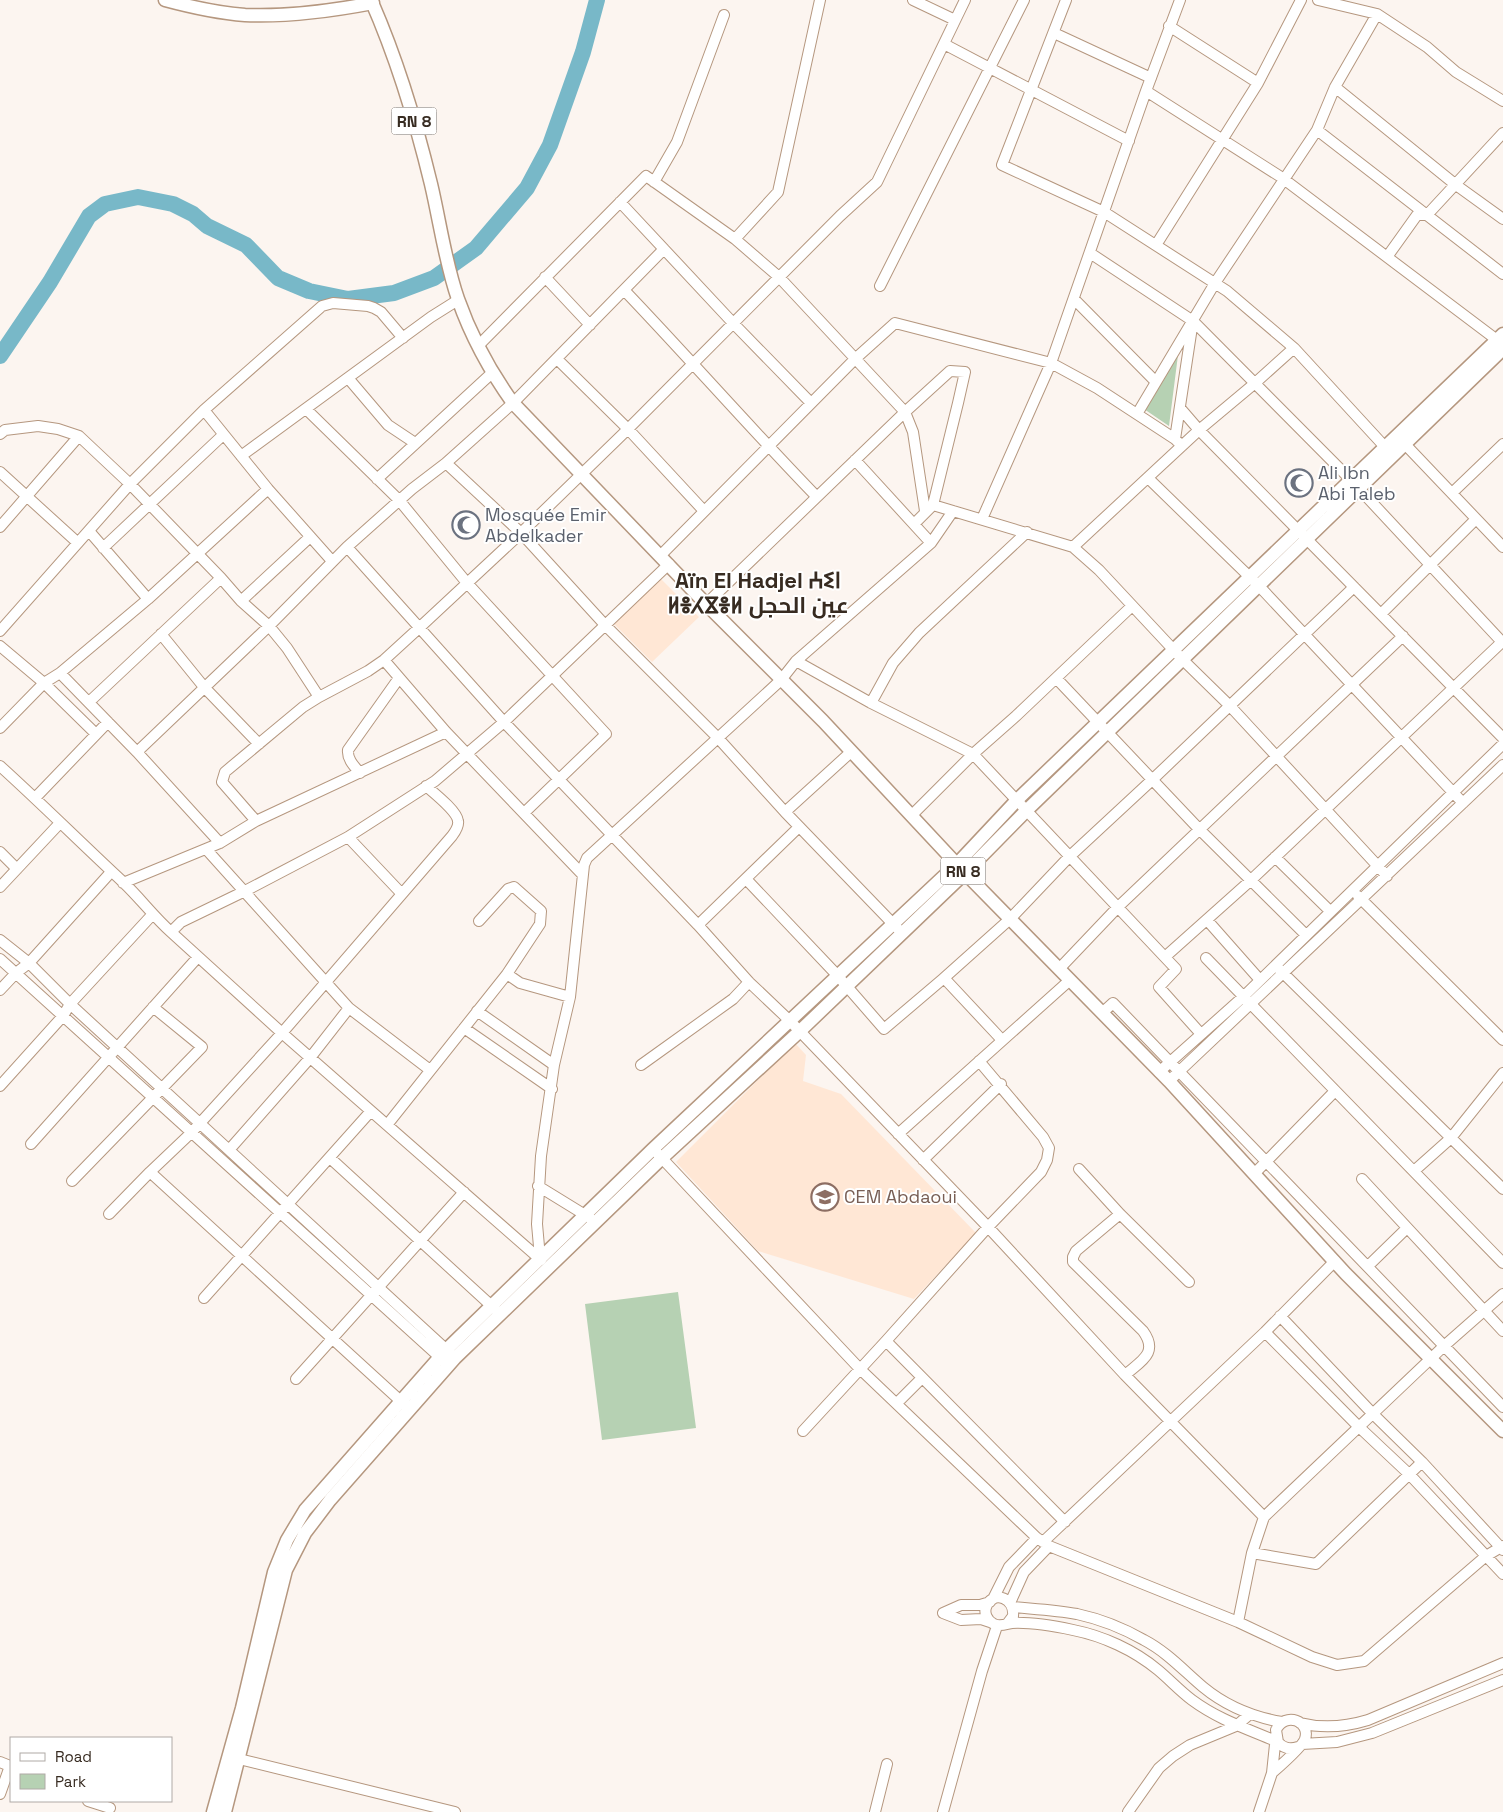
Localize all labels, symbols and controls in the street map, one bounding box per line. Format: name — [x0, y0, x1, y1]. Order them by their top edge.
road number: RN 8 — [392, 108, 436, 134]
place label: Ali Ibn Abi Taleb — [1318, 461, 1396, 505]
mosque icon: Ali Ibn Abi Taleb — [1284, 468, 1314, 498]
place label: Mosquée Emir Abdelkader — [485, 503, 607, 547]
mosque icon: Mosquée Emir Abdelkader — [451, 510, 481, 540]
district label: Aïn El Hadjel ⵄⵉⵏ ⵍⴻⵃⴵⴻⵍ عين الحجل — [667, 566, 849, 619]
road number: RN 8 — [940, 858, 986, 884]
school or university icon: CEM Abdaoui — [810, 1182, 840, 1212]
place label: CEM Abdaoui — [844, 1185, 957, 1208]
legend — [10, 1737, 172, 1802]
text: Road — [55, 1747, 92, 1766]
text: Park — [55, 1772, 86, 1791]

